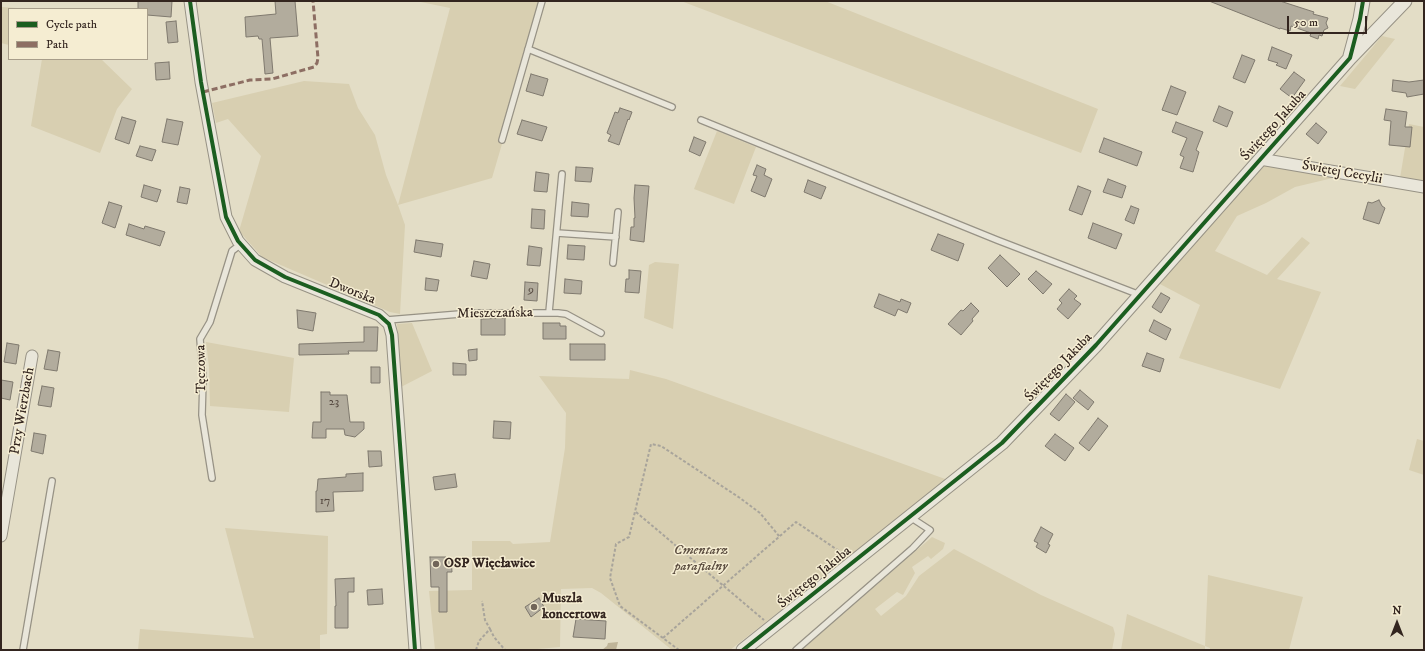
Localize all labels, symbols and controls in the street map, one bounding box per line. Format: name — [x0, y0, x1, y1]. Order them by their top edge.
legend — [8, 8, 148, 60]
scale bar — [1289, 8, 1369, 34]
text: 50 m — [1294, 15, 1318, 30]
text: Cycle path — [46, 17, 97, 32]
text: Path — [46, 37, 68, 52]
street label: Świętego Jakuba — [1238, 87, 1310, 165]
street label: Świętej Cecylii — [1301, 158, 1383, 188]
street label: Dworska — [326, 275, 378, 309]
house number: 9 — [528, 284, 534, 298]
street label: Mieszczańska — [457, 305, 533, 323]
street label: Świętego Jakuba — [1022, 330, 1096, 406]
street label: Tęczowa — [193, 344, 211, 394]
street label: Przy Wierzbach — [7, 366, 39, 456]
house number: 23 — [329, 396, 339, 410]
house number: 17 — [320, 495, 330, 509]
park label: Cmentarz parafialny — [674, 543, 728, 576]
street label: Świętego Jakuba — [775, 543, 855, 613]
place label: OSP Więcławice — [444, 556, 535, 572]
marker: OSP Więcławice — [431, 559, 441, 569]
place label: Muszla koncertowa — [542, 591, 606, 624]
marker: Muszla koncertowa — [529, 602, 539, 612]
north arrow — [1377, 603, 1417, 643]
text: N — [1392, 604, 1402, 618]

